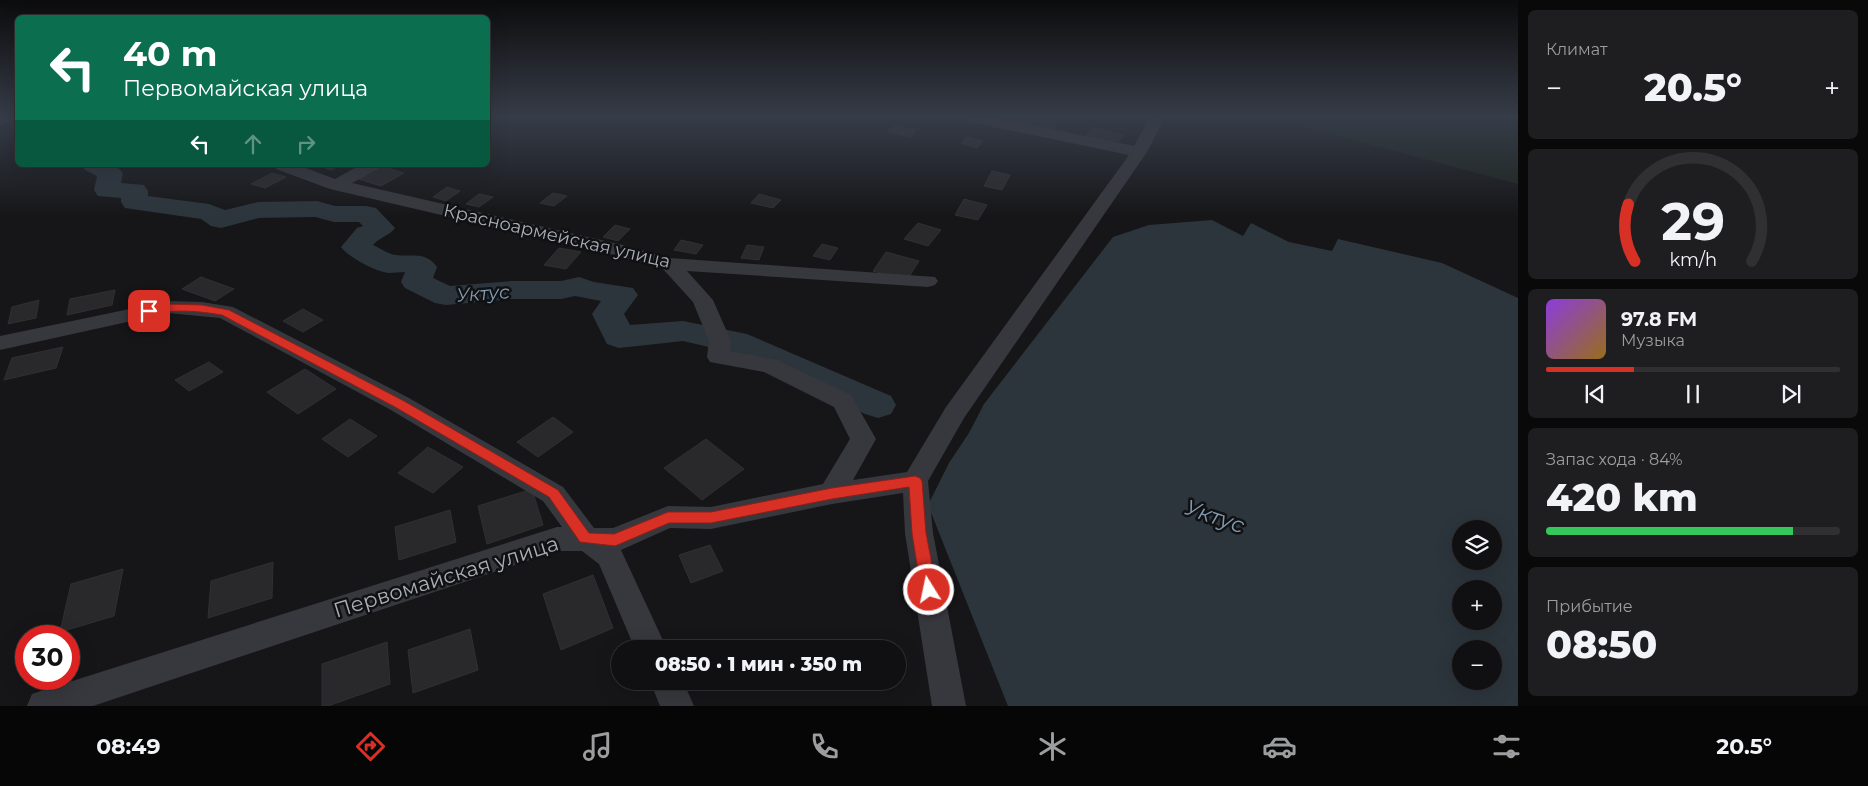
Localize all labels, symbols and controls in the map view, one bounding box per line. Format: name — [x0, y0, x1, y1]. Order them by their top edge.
text: 40 m — [123, 32, 218, 75]
icon: left — [40, 35, 105, 100]
text: Климат — [1546, 40, 1608, 59]
text: 20.5° — [1644, 64, 1742, 111]
text: − — [1546, 71, 1562, 105]
text: + — [1824, 71, 1840, 105]
text: Первомайская улица — [123, 75, 368, 102]
icon: left — [186, 130, 214, 158]
icon: ahead — [239, 130, 267, 158]
icon: right — [292, 130, 320, 158]
text: 29 — [1661, 190, 1725, 253]
street label: Красноармейская улица — [441, 199, 673, 273]
text: km/h — [1669, 249, 1717, 270]
water label: Уктус — [456, 280, 510, 307]
pin — [128, 290, 170, 332]
icon: arrive — [135, 297, 163, 325]
text: 97.8 FM — [1621, 308, 1697, 331]
text: Музыка — [1621, 331, 1685, 350]
icon: previous — [1581, 380, 1609, 408]
icon: pause — [1679, 380, 1707, 408]
icon: next — [1777, 380, 1805, 408]
text: Запас хода · 84% — [1546, 450, 1683, 469]
text: 420 km — [1546, 474, 1698, 521]
water label: Уктус — [1181, 494, 1249, 539]
map controls — [1452, 520, 1502, 690]
button: layers — [1452, 520, 1502, 570]
street label: Первомайская улица — [330, 530, 561, 623]
position arrow — [902, 563, 954, 615]
button: + — [1452, 580, 1502, 630]
text: Прибытие — [1546, 597, 1633, 616]
text: 08:50 — [1546, 621, 1657, 668]
speed limit sign: 30 — [15, 625, 80, 690]
button: − — [1452, 640, 1502, 690]
text: 08:50 · 1 мин · 350 m — [655, 653, 862, 676]
icon: directions — [353, 729, 388, 764]
icon: music — [580, 729, 615, 764]
icon: phone — [807, 729, 842, 764]
icon: climate — [1035, 729, 1070, 764]
icon: car — [1262, 729, 1297, 764]
icon: filters — [1489, 729, 1524, 764]
text: 08:49 — [96, 733, 160, 760]
text: 20.5° — [1716, 733, 1772, 760]

